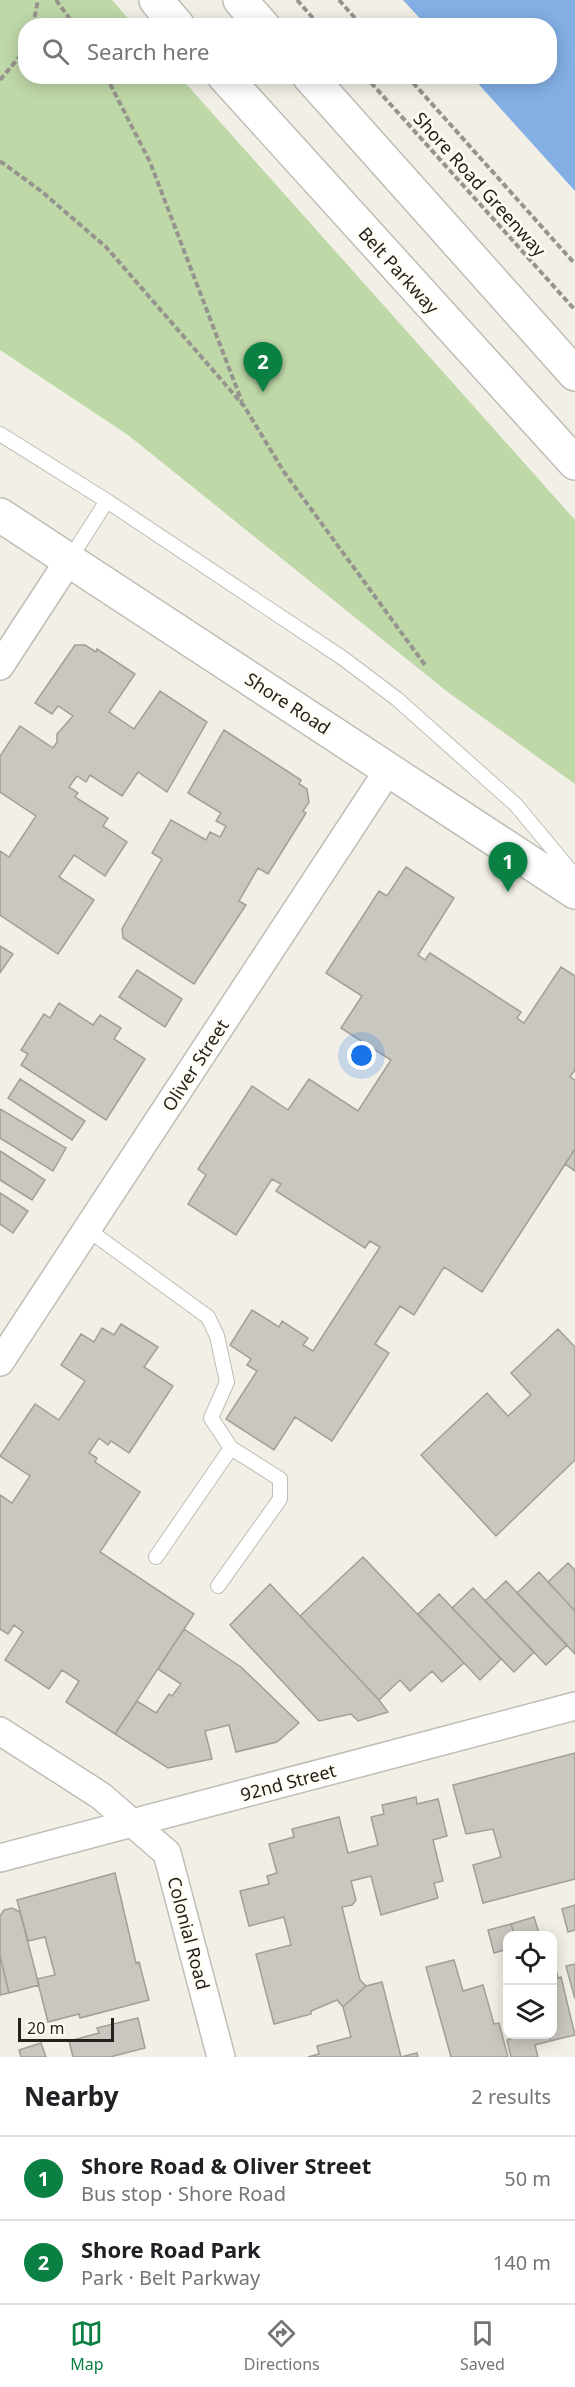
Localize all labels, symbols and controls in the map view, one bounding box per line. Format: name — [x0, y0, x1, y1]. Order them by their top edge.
search box — [18, 18, 557, 84]
icon: search — [39, 35, 72, 68]
text: Search here — [87, 36, 209, 66]
street label: Shore Road Greenway — [409, 107, 552, 262]
street label: Belt Parkway — [354, 221, 445, 319]
pin: 2 — [244, 342, 282, 392]
street label: Shore Road — [241, 667, 335, 739]
pin: 1 — [488, 842, 528, 892]
street label: Oliver Street — [156, 1014, 234, 1116]
your location — [347, 1041, 376, 1070]
street label: 92nd Street — [238, 1758, 339, 1806]
street label: Colonial Road — [162, 1874, 216, 1992]
map controls — [503, 1931, 557, 2039]
button: locate — [503, 1931, 557, 1985]
button: layers — [503, 1985, 557, 2039]
scale bar — [18, 2015, 114, 2042]
text: 20 m — [27, 2017, 64, 2039]
text: Nearby — [24, 2078, 119, 2114]
text: 2 results — [471, 2083, 551, 2110]
text: Shore Road & Oliver Street — [81, 2150, 371, 2180]
text: 1 — [38, 2165, 49, 2192]
text: 50 m — [504, 2165, 551, 2192]
text: Bus stop · Shore Road — [81, 2180, 286, 2207]
text: Shore Road Park — [81, 2234, 261, 2264]
text: 2 — [38, 2249, 49, 2276]
text: 140 m — [493, 2249, 551, 2276]
text: Park · Belt Parkway — [81, 2264, 260, 2291]
tab: Map — [70, 2317, 103, 2375]
tab: Directions — [244, 2317, 320, 2375]
tab: Saved — [460, 2317, 505, 2375]

